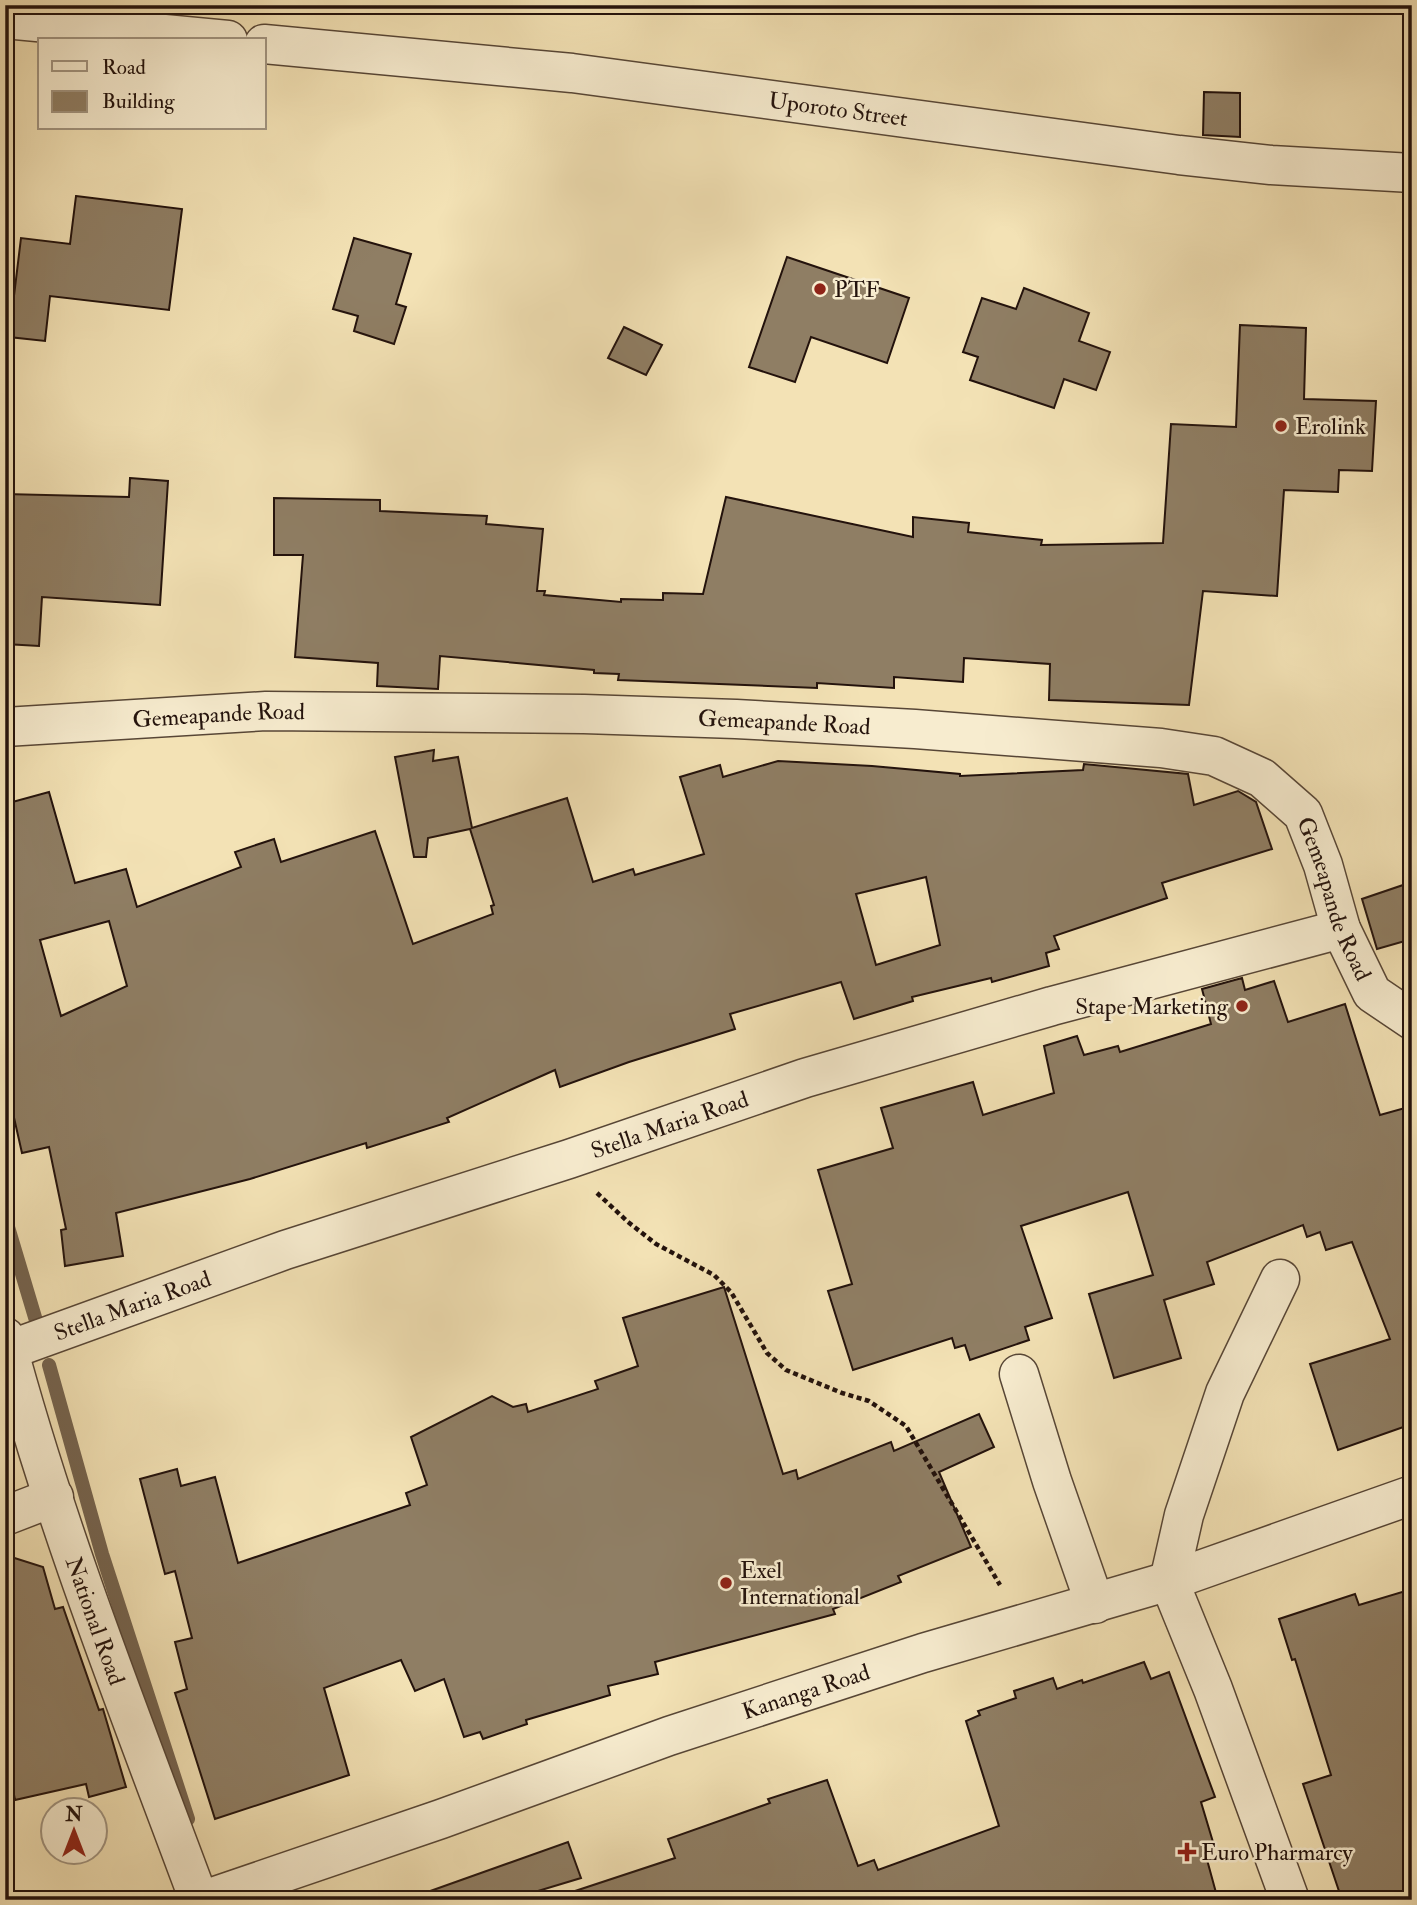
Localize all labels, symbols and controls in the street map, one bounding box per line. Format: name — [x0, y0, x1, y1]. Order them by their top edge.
legend — [38, 38, 266, 130]
text: Road — [102, 54, 147, 81]
street label: Uporoto Street — [767, 85, 909, 133]
text: Building — [102, 88, 175, 115]
place label: PTF — [834, 275, 879, 304]
marker: PTF — [812, 281, 828, 297]
place label: Erolink — [1295, 412, 1366, 441]
marker: Erolink — [1273, 418, 1289, 434]
street label: Gemeapande Road — [132, 696, 305, 734]
street label: Gemeapande Road — [698, 703, 871, 741]
street label: Gemeapande Road — [1291, 813, 1378, 985]
place label: Stape Marketing — [1075, 992, 1229, 1022]
marker: Stape Marketing — [1234, 998, 1250, 1014]
street label: Stella Maria Road — [587, 1084, 752, 1165]
street label: Stella Maria Road — [50, 1264, 215, 1347]
street label: National Road — [59, 1553, 132, 1689]
place label: Exel International — [740, 1556, 860, 1611]
marker: Exel International — [718, 1575, 734, 1591]
street label: Kananga Road — [738, 1657, 873, 1726]
north arrow — [38, 1797, 108, 1867]
text: N — [64, 1803, 83, 1827]
place label: Euro Pharmarcy — [1201, 1838, 1353, 1867]
marker: Euro Pharmarcy — [1179, 1844, 1195, 1860]

